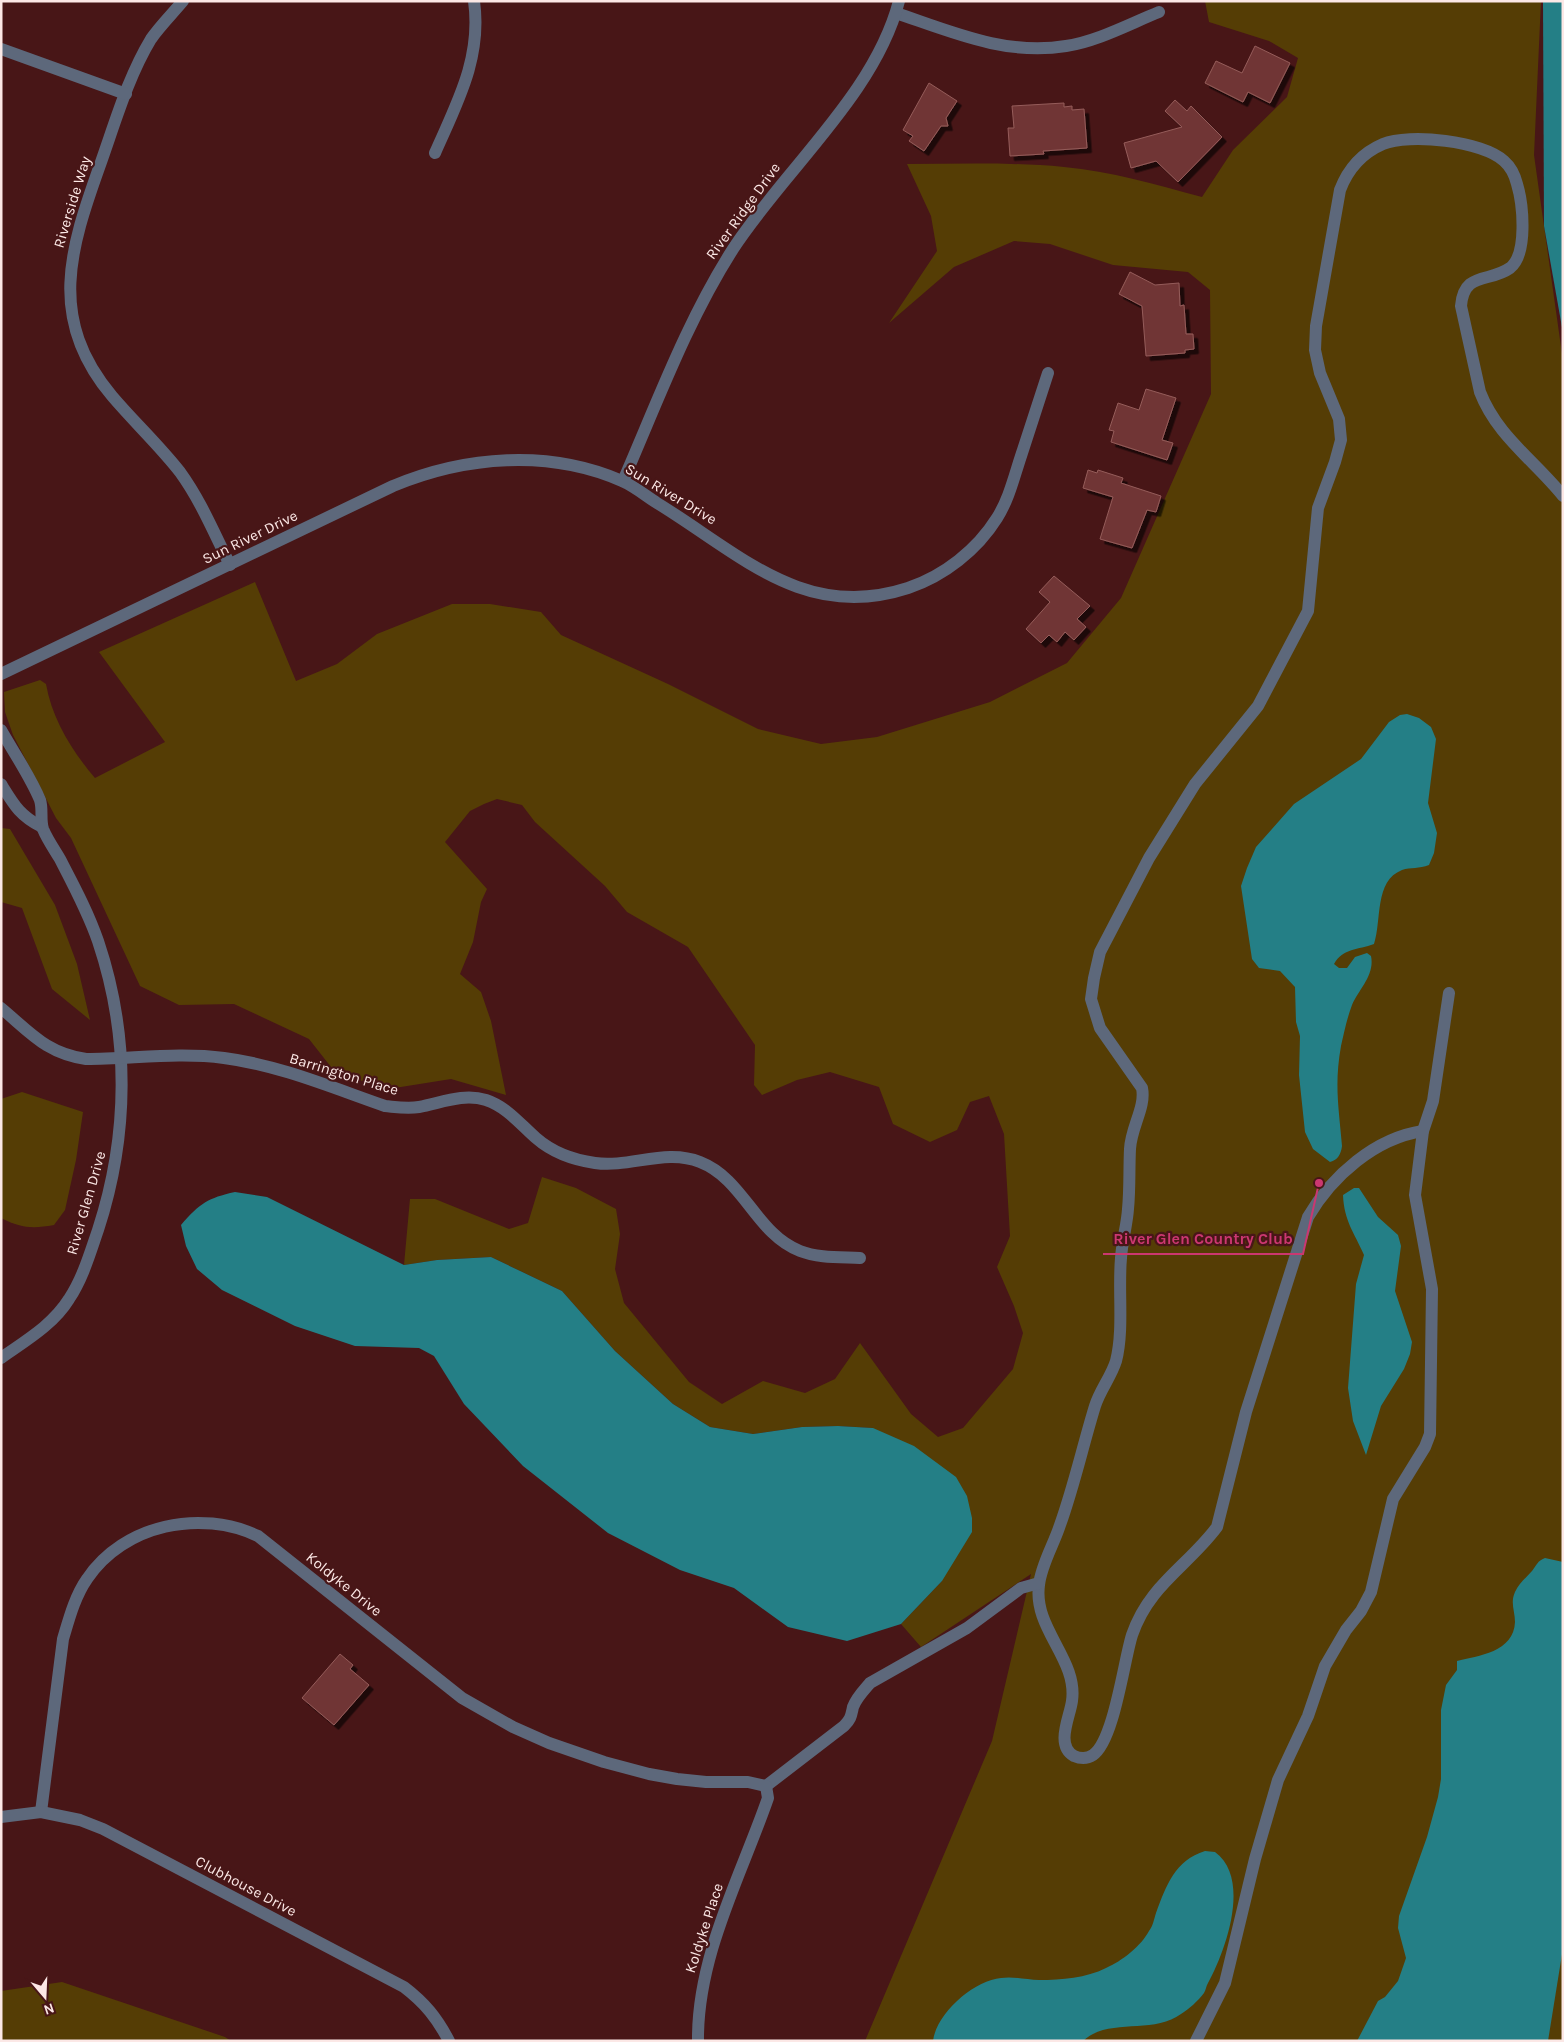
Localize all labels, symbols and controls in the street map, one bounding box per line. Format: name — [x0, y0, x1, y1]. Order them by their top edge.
street label: Riverside Way — [50, 154, 94, 250]
street label: River Ridge Drive — [702, 159, 784, 263]
street label: Sun River Drive — [622, 460, 720, 528]
street label: Sun River Drive — [199, 506, 301, 568]
street label: Barrington Place — [287, 1049, 401, 1099]
street label: River Glen Drive — [63, 1149, 109, 1257]
callout: River Glen Country Club — [1103, 1223, 1303, 1254]
text: River Glen Country Club — [1113, 1229, 1293, 1248]
street label: Koldyke Drive — [303, 1548, 385, 1620]
street label: Clubhouse Drive — [192, 1852, 300, 1920]
street label: Koldyke Place — [681, 1881, 727, 1975]
north arrow — [20, 1972, 70, 2022]
text: N — [42, 1999, 57, 2018]

